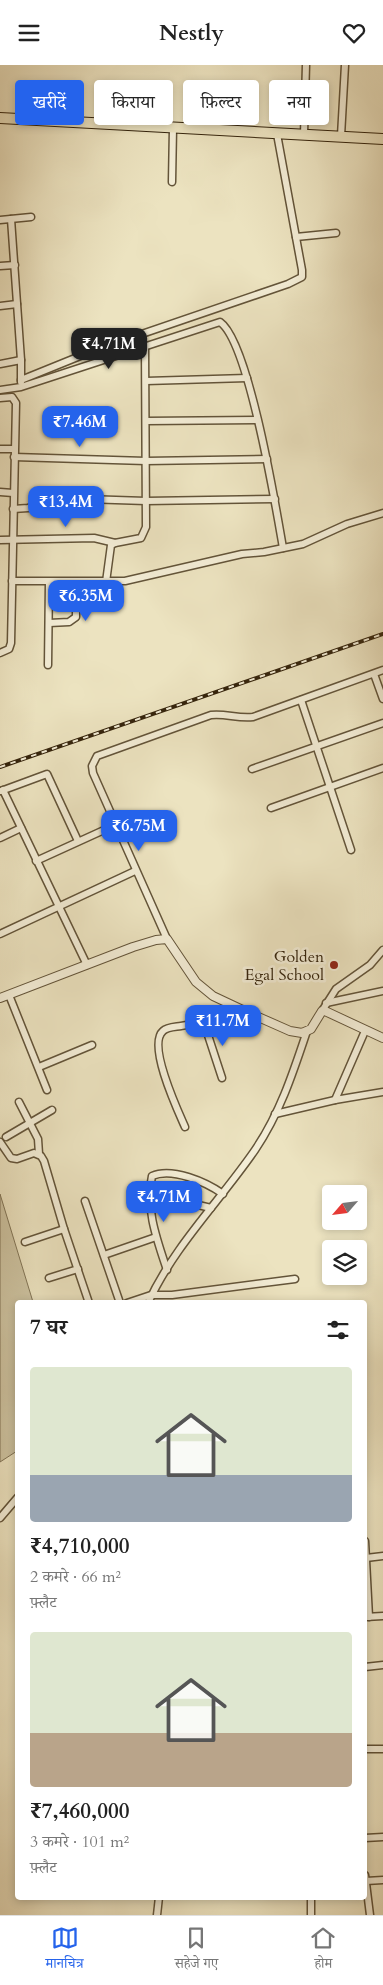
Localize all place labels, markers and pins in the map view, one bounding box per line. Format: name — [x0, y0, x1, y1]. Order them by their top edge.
pin: ₹4.71M — [68, 327, 150, 370]
pin: ₹7.46M — [39, 405, 121, 448]
pin: ₹13.4M — [25, 485, 107, 528]
pin: ₹6.35M — [45, 579, 127, 622]
pin: ₹6.75M — [98, 809, 180, 852]
place label: Golden Egal School — [244, 946, 324, 986]
marker: Golden Egal School — [328, 959, 340, 971]
pin: ₹11.7M — [182, 1005, 264, 1047]
pin: ₹4.71M — [123, 1181, 205, 1223]

